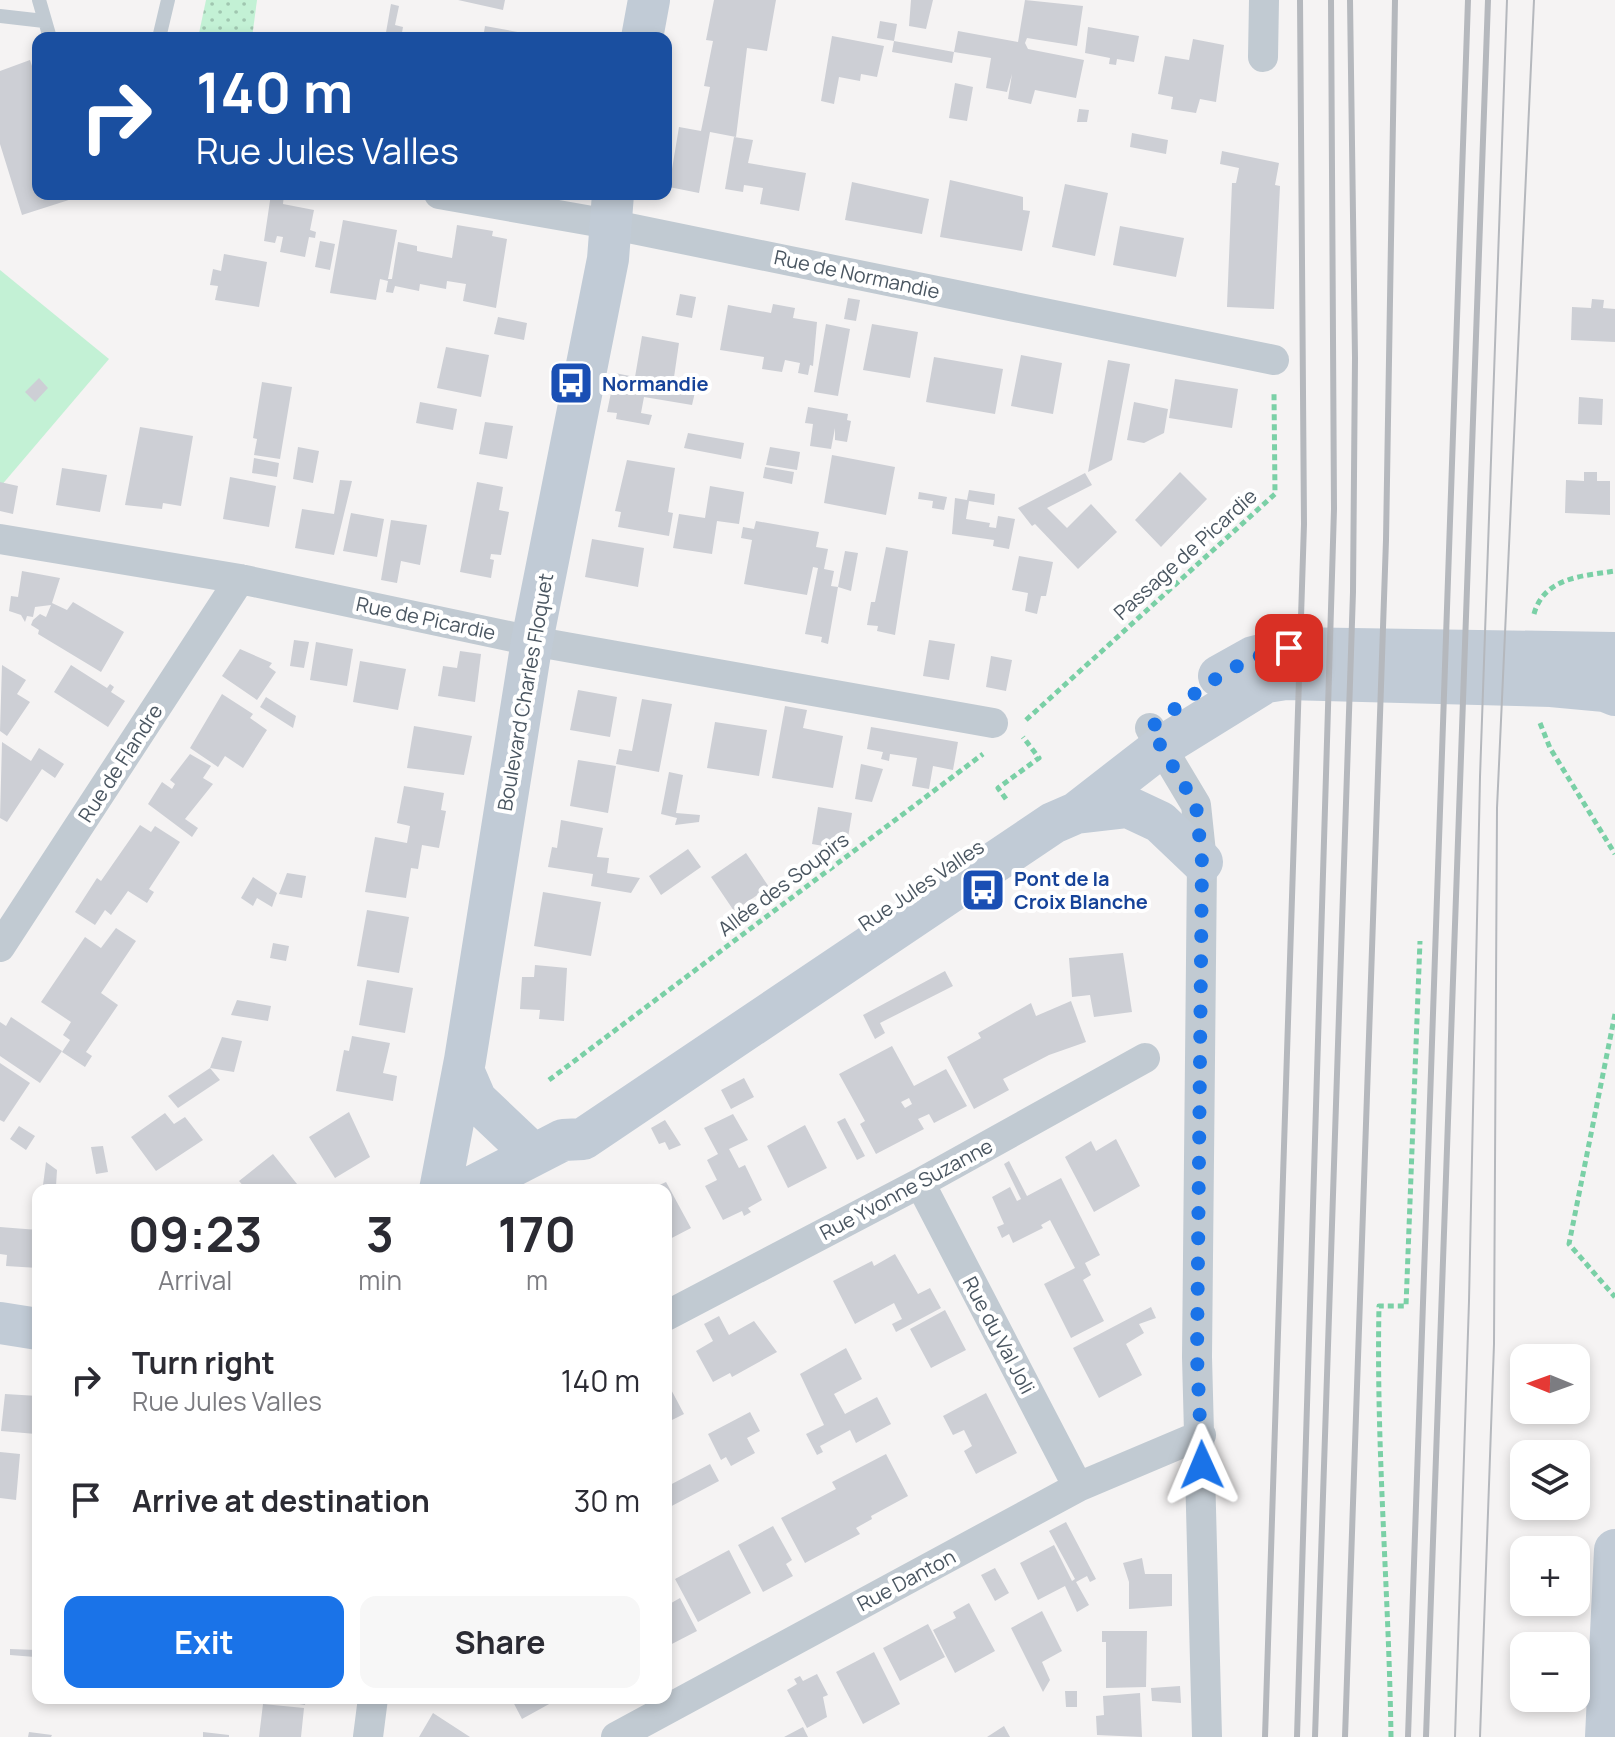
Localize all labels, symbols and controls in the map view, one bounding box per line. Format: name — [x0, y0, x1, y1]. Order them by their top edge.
text: 140 m — [196, 53, 353, 130]
icon: right — [64, 64, 168, 168]
text: Rue Jules Valles — [196, 126, 459, 175]
street label: Rue de Normandie — [772, 243, 942, 305]
bus stop icon: Normandie — [547, 359, 595, 407]
place label: Normandie — [602, 370, 709, 397]
street label: Passage de Picardie — [1108, 482, 1262, 626]
street label: Boulevard Charles Floquet — [491, 571, 559, 813]
street label: Rue de Picardie — [354, 590, 498, 646]
pin — [1255, 614, 1323, 682]
icon: arrive — [1267, 626, 1311, 670]
street label: Rue de Flandre — [72, 699, 168, 827]
street label: Allée des Soupirs — [712, 826, 854, 942]
street label: Rue Jules Valles — [853, 833, 989, 937]
place label: Pont de la Croix Blanche — [1014, 865, 1148, 915]
bus stop icon: Pont de la Croix Blanche — [959, 866, 1007, 914]
street label: Rue Yvonne Suzanne — [815, 1132, 997, 1246]
text: 09:23 — [128, 1201, 262, 1266]
text: 3 — [366, 1201, 394, 1266]
text: 170 — [498, 1201, 576, 1266]
text: Arrival — [158, 1262, 232, 1298]
text: min — [358, 1262, 402, 1298]
text: m — [526, 1262, 548, 1298]
street label: Rue du Val Joli — [957, 1272, 1041, 1398]
text: Turn right — [132, 1342, 275, 1383]
north arrow — [1510, 1344, 1590, 1424]
map controls — [1510, 1344, 1590, 1712]
icon: right — [64, 1358, 108, 1402]
text: 140 m — [561, 1360, 640, 1401]
text: Rue Jules Valles — [132, 1383, 322, 1419]
position arrow — [1160, 1423, 1244, 1507]
button: layers — [1510, 1440, 1590, 1520]
icon: arrive — [64, 1478, 108, 1522]
text: Arrive at destination — [132, 1480, 430, 1521]
text: 30 m — [574, 1480, 640, 1521]
button: + — [1510, 1536, 1590, 1616]
street label: Rue Danton — [852, 1543, 960, 1617]
button: Exit — [64, 1596, 344, 1688]
button: Share — [360, 1596, 640, 1688]
button: − — [1510, 1632, 1590, 1712]

